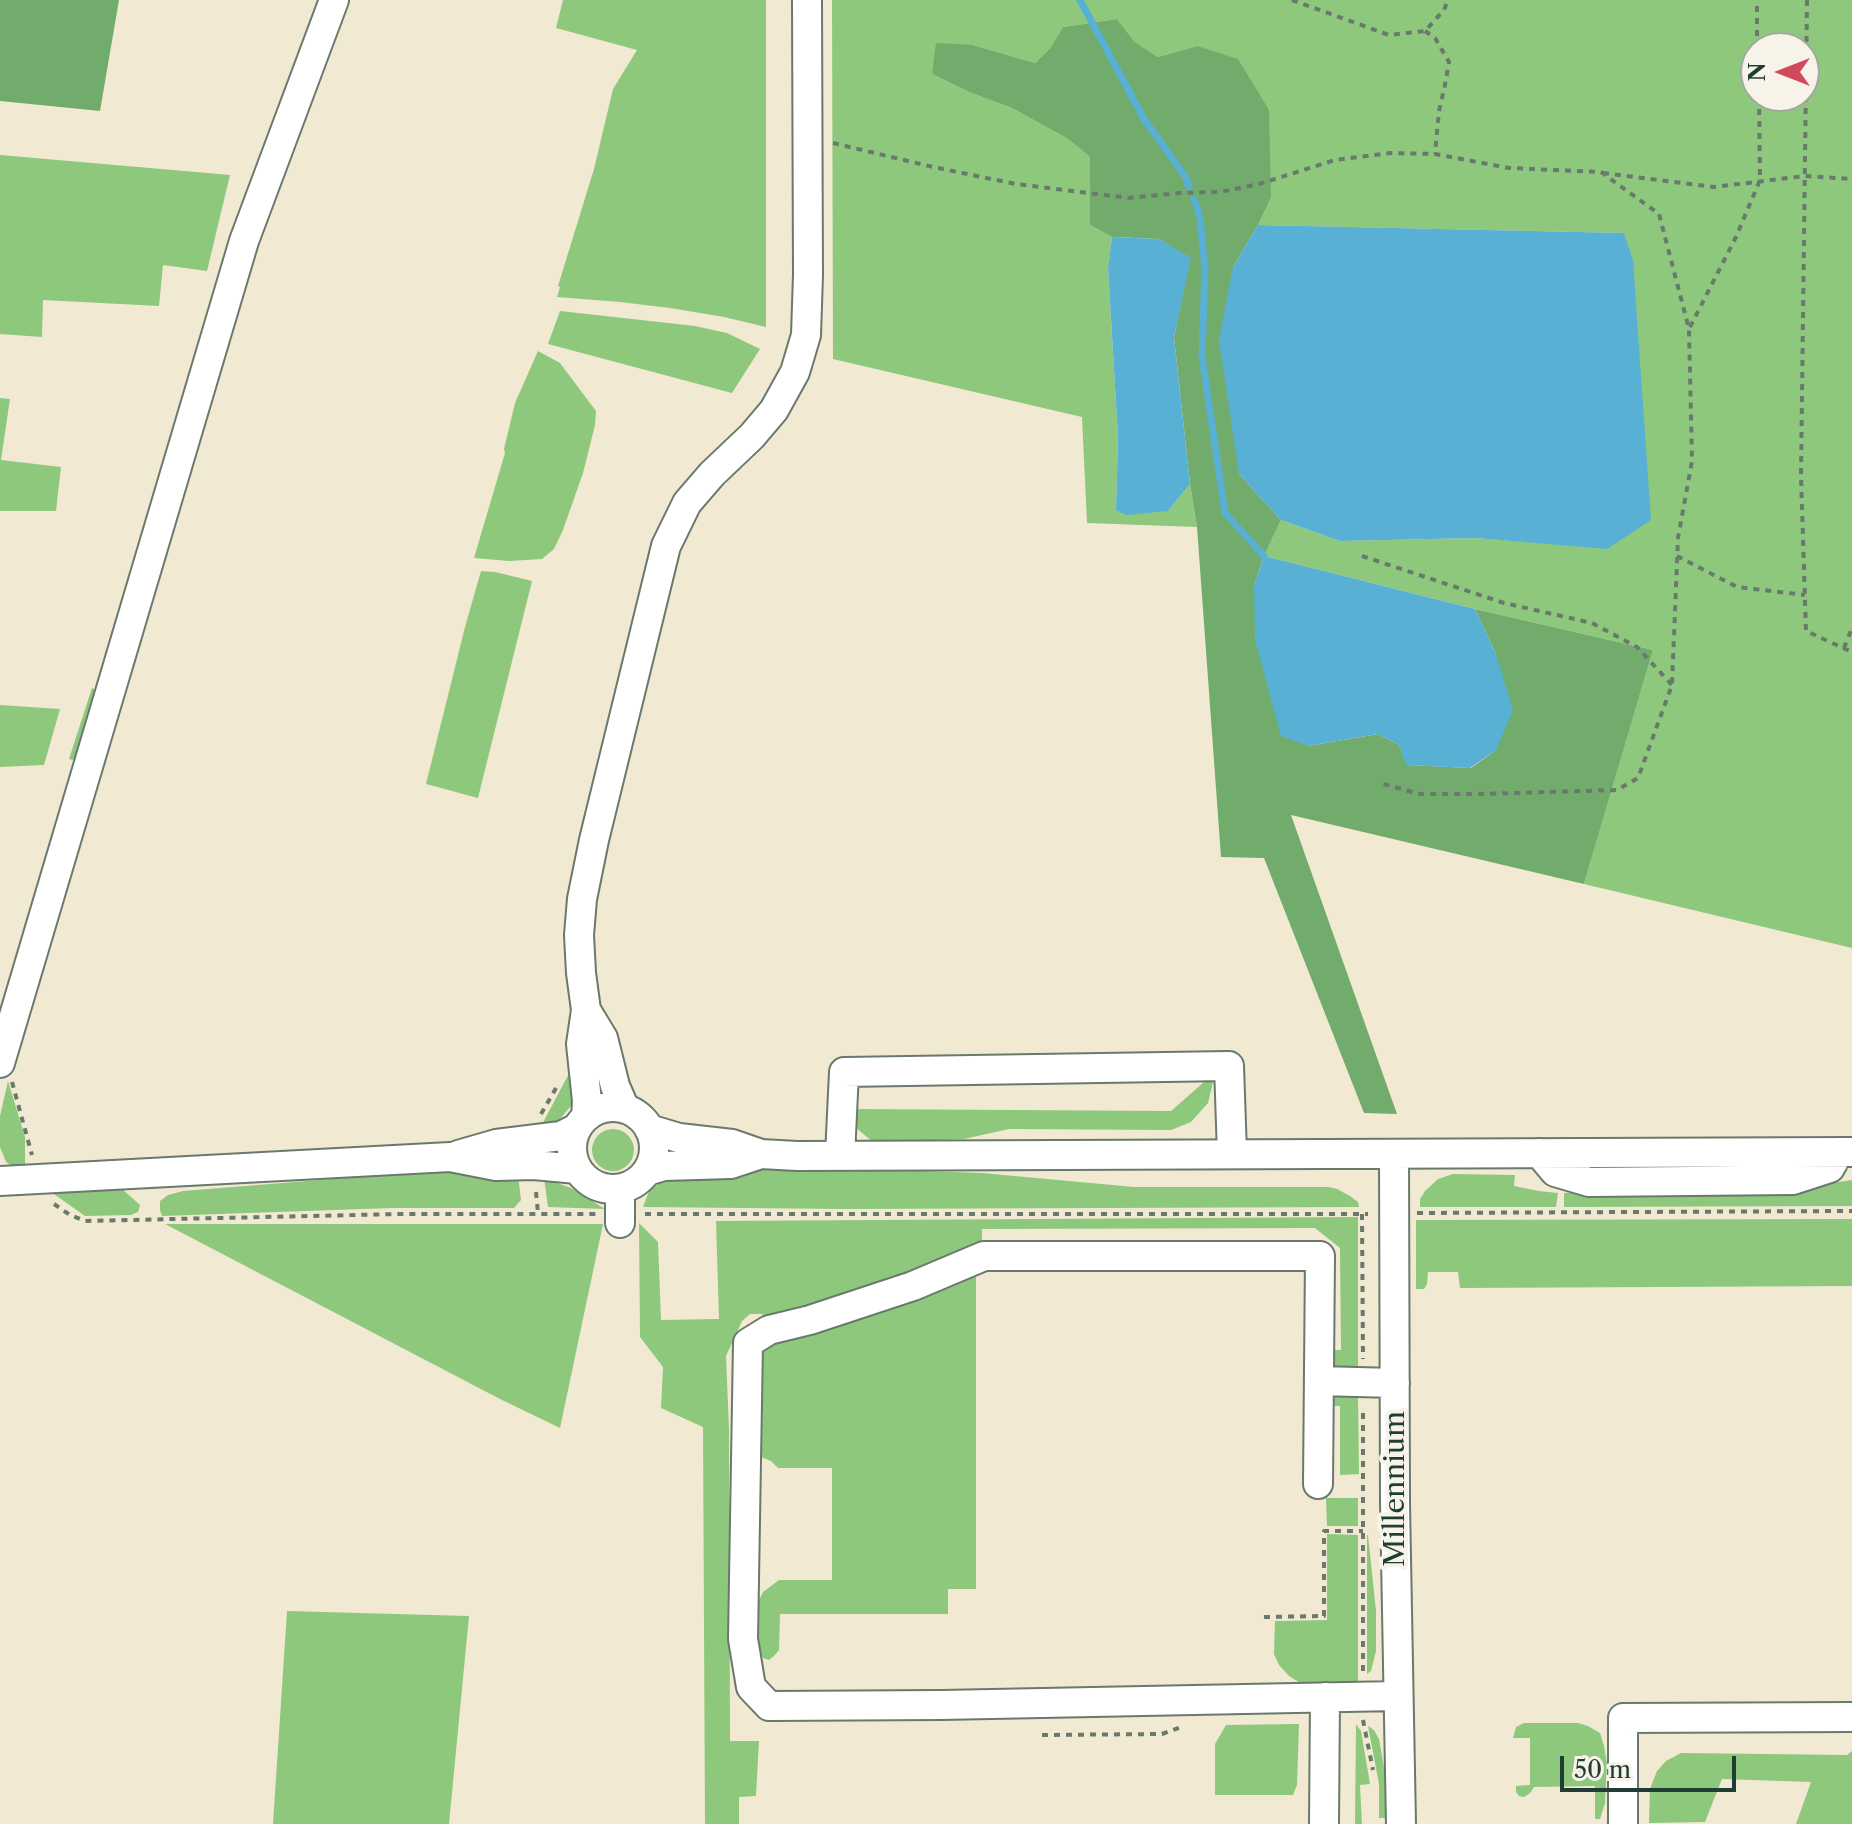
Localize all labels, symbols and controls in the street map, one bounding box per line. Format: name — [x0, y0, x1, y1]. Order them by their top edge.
north arrow — [1740, 32, 1820, 112]
text: N — [1744, 62, 1771, 82]
street label: Millennium — [1379, 1411, 1413, 1567]
scale bar — [1564, 1740, 1740, 1790]
text: 50 m — [1574, 1755, 1631, 1784]

